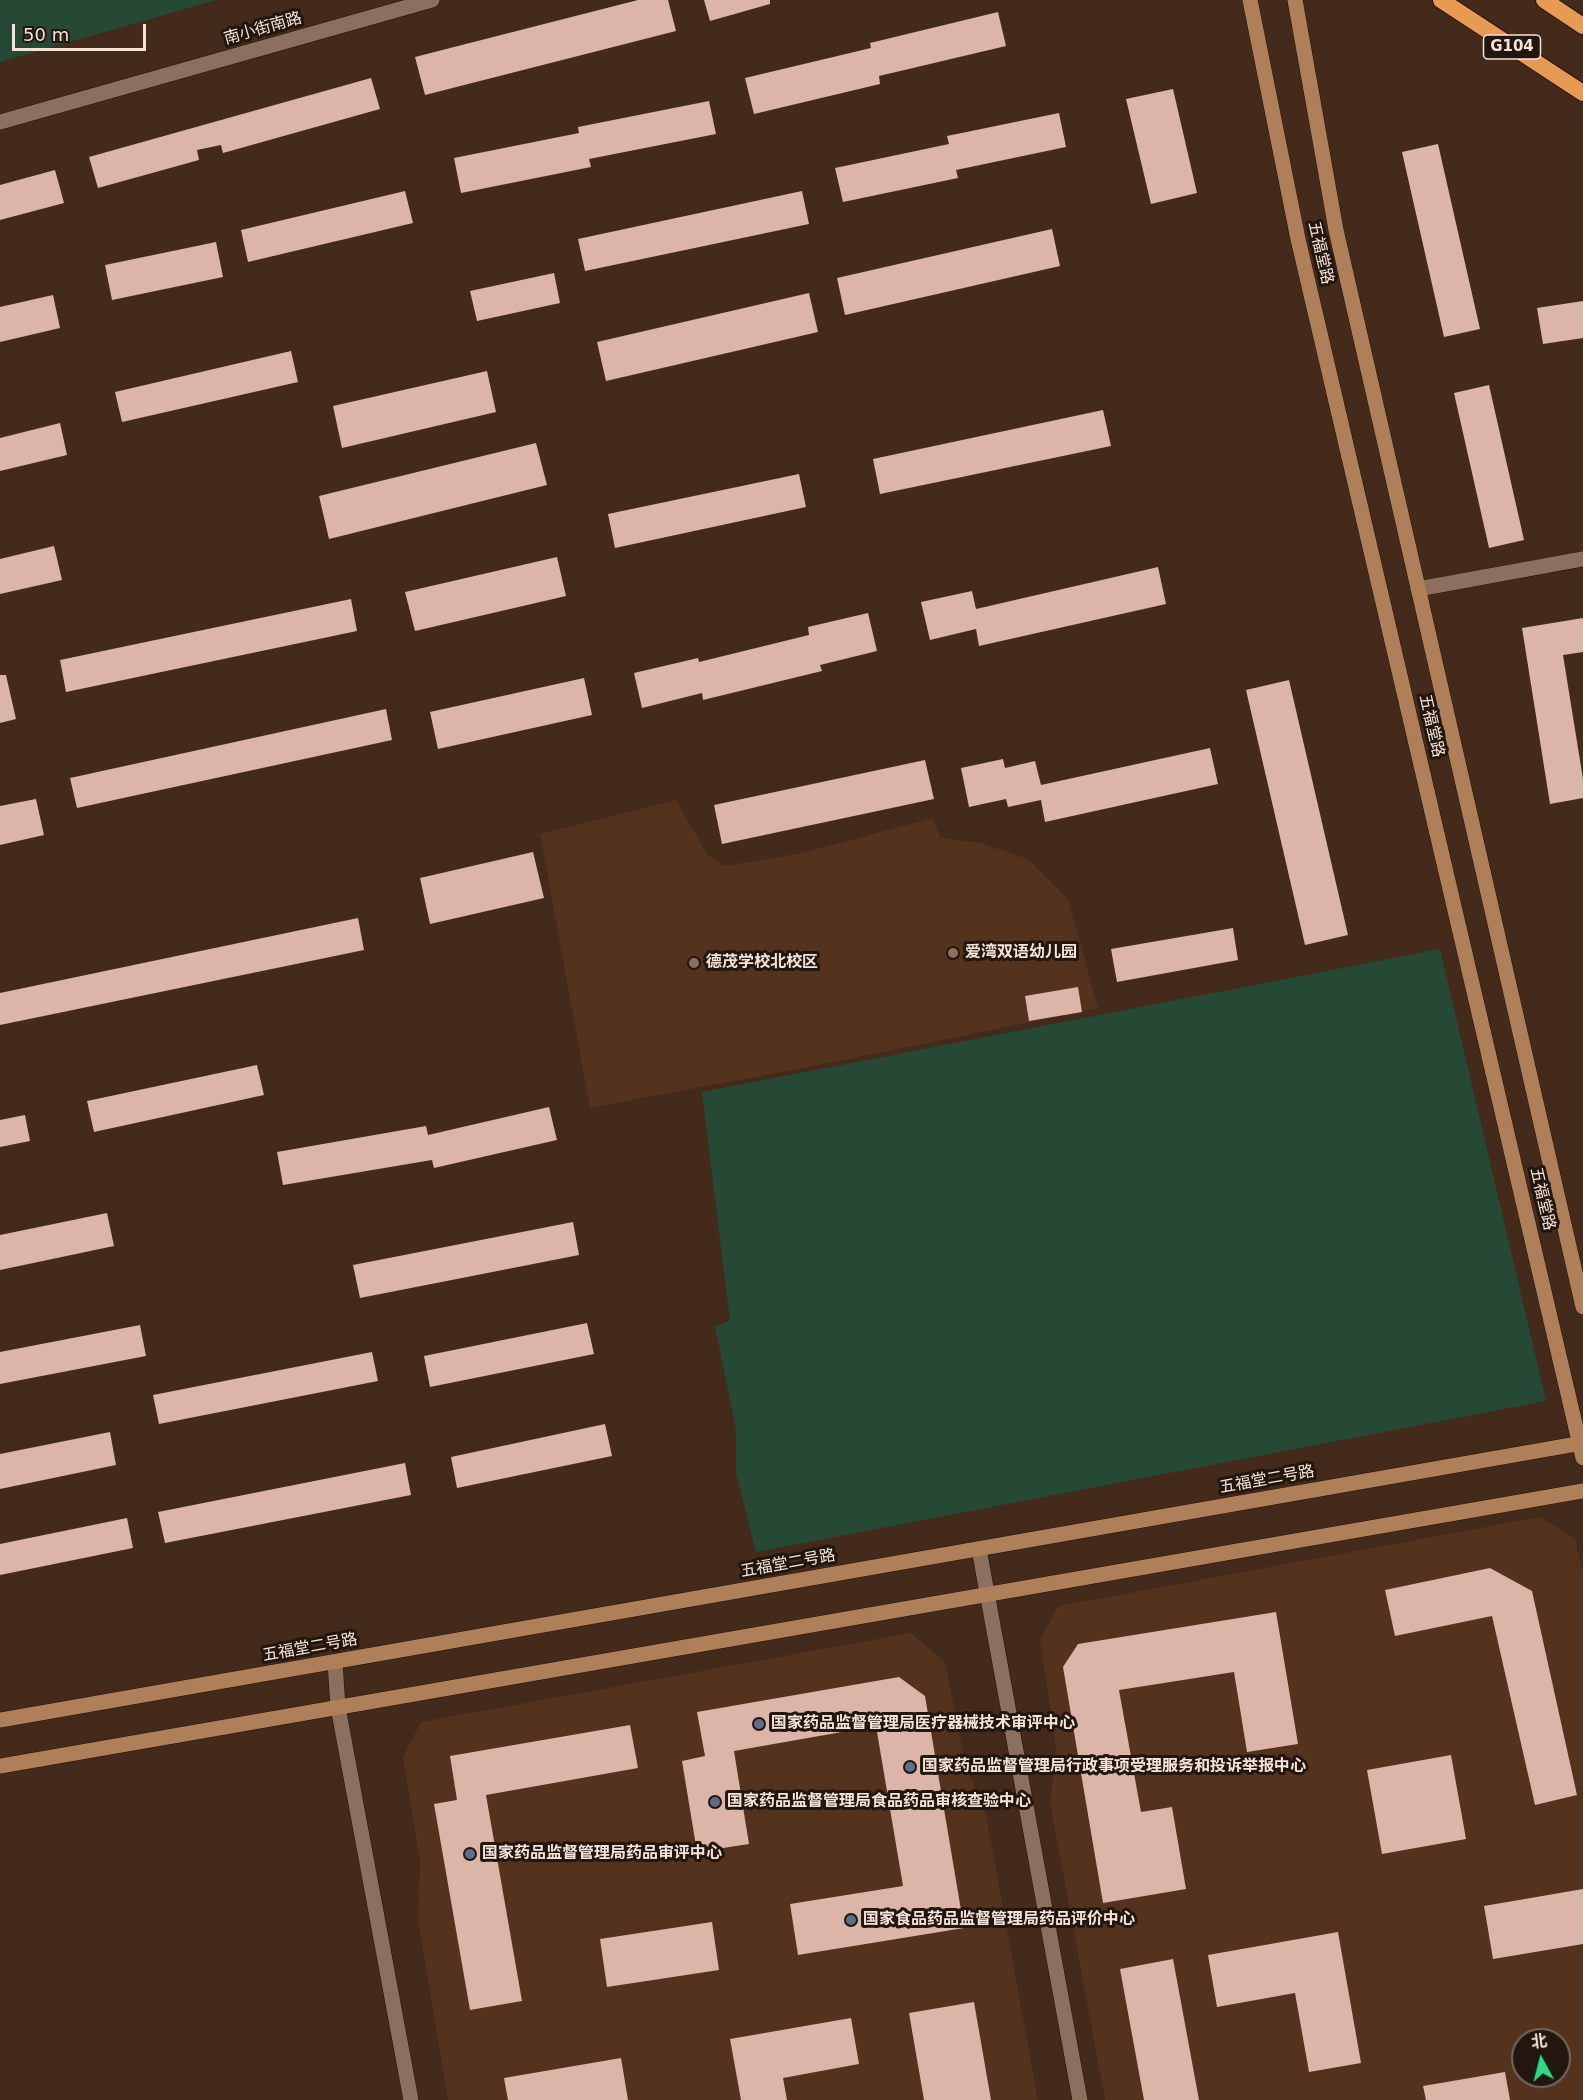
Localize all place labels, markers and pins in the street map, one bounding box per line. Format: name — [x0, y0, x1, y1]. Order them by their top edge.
place label: 爱湾双语幼儿园 — [965, 943, 1077, 963]
marker: 爱湾双语幼儿园 — [946, 946, 960, 960]
place label: 德茂学校北校区 — [706, 953, 818, 973]
marker: 德茂学校北校区 — [687, 956, 701, 970]
place label: 国家药品监督管理局医疗器械技术审评中心 — [771, 1714, 1075, 1734]
marker: 国家药品监督管理局医疗器械技术审评中心 — [752, 1717, 766, 1731]
place label: 国家药品监督管理局行政事项受理服务和投诉举报中心 — [922, 1757, 1306, 1777]
marker: 国家药品监督管理局行政事项受理服务和投诉举报中心 — [903, 1760, 917, 1774]
place label: 国家药品监督管理局食品药品审核查验中心 — [727, 1792, 1031, 1812]
marker: 国家药品监督管理局食品药品审核查验中心 — [708, 1795, 722, 1809]
place label: 国家药品监督管理局药品审评中心 — [482, 1844, 722, 1864]
marker: 国家药品监督管理局药品审评中心 — [463, 1847, 477, 1861]
place label: 国家食品药品监督管理局药品评价中心 — [863, 1910, 1135, 1930]
marker: 国家食品药品监督管理局药品评价中心 — [844, 1913, 858, 1927]

